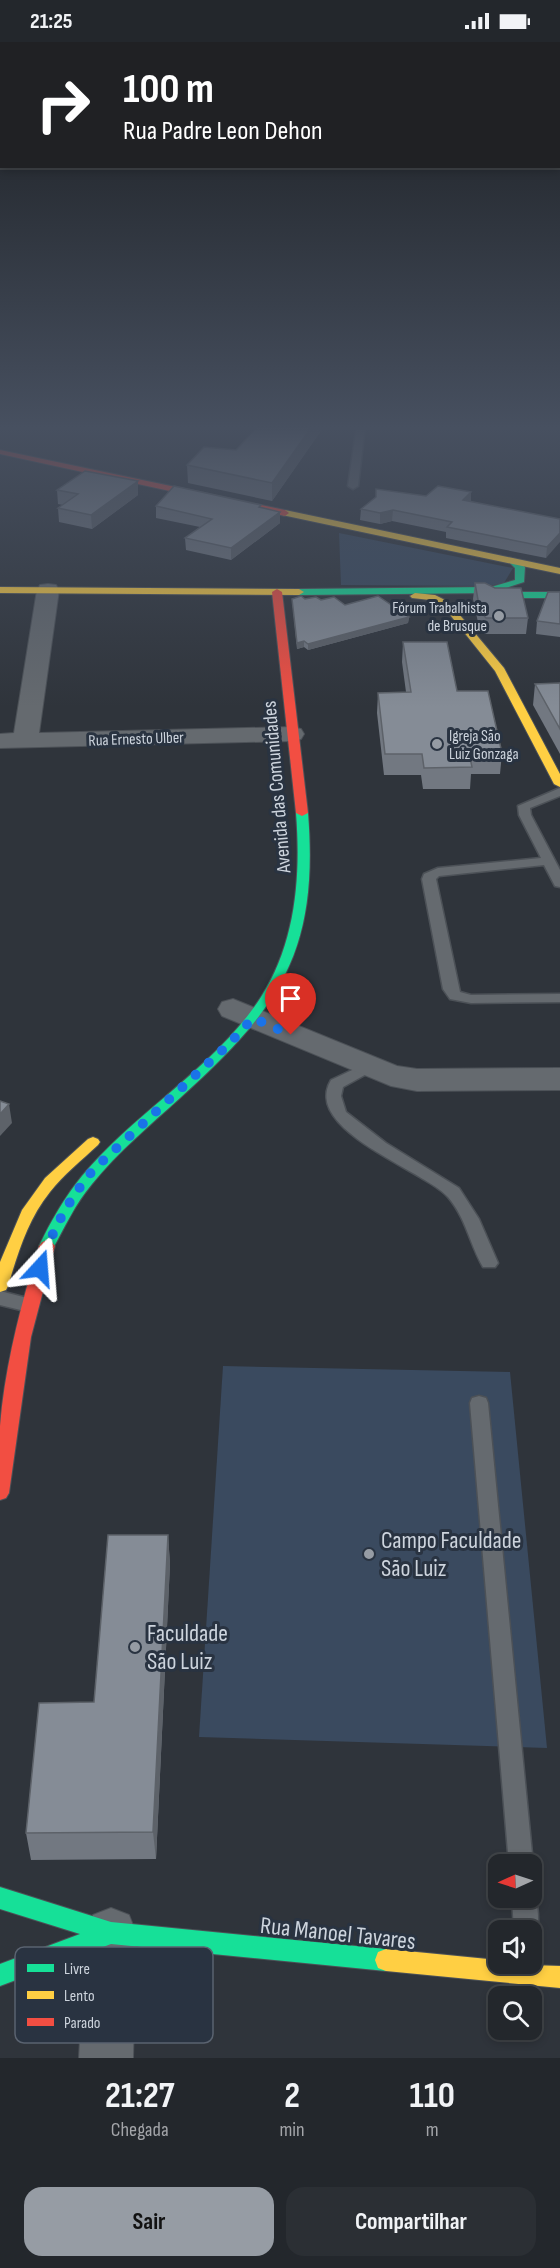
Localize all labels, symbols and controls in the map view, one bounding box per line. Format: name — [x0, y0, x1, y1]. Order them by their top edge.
text: 21:25 — [30, 8, 73, 35]
text: 100 m — [123, 64, 214, 115]
icon: right — [24, 66, 102, 144]
text: Rua Padre Leon Dehon — [123, 115, 323, 147]
place label: Fórum Trabalhista de Brusque — [392, 599, 487, 636]
marker: Fórum Trabalhista de Brusque — [492, 609, 506, 623]
street label: Avenida das Comunidades — [258, 700, 297, 875]
place label: Igreja São Luiz Gonzaga — [449, 727, 519, 764]
street label: Rua Ernesto Ulber — [88, 728, 185, 751]
marker: Igreja São Luiz Gonzaga — [430, 737, 444, 751]
pin — [265, 973, 316, 1035]
icon: arrive — [274, 982, 307, 1015]
position arrow — [8, 1236, 72, 1300]
place label: Campo Faculdade São Luiz — [381, 1526, 522, 1583]
marker: Campo Faculdade São Luiz — [362, 1547, 376, 1561]
place label: Faculdade São Luiz — [147, 1619, 228, 1676]
marker: Faculdade São Luiz — [128, 1640, 142, 1654]
north arrow — [488, 1854, 542, 1908]
map controls — [488, 1854, 542, 2040]
street label: Rua Manoel Tavares — [259, 1911, 417, 1956]
button: sound — [488, 1920, 542, 1974]
legend — [15, 1947, 213, 2043]
text: Livre — [64, 1960, 90, 1979]
button: search — [488, 1986, 542, 2040]
text: Lento — [64, 1987, 95, 2006]
text: Parado — [64, 2014, 101, 2033]
text: 21:27 — [105, 2075, 174, 2118]
text: 2 — [284, 2075, 300, 2118]
text: 110 — [410, 2075, 455, 2118]
text: Chegada — [111, 2118, 169, 2142]
text: min — [279, 2118, 305, 2142]
text: m — [426, 2118, 439, 2142]
button: Sair — [24, 2187, 274, 2256]
button: Compartilhar — [286, 2187, 536, 2256]

